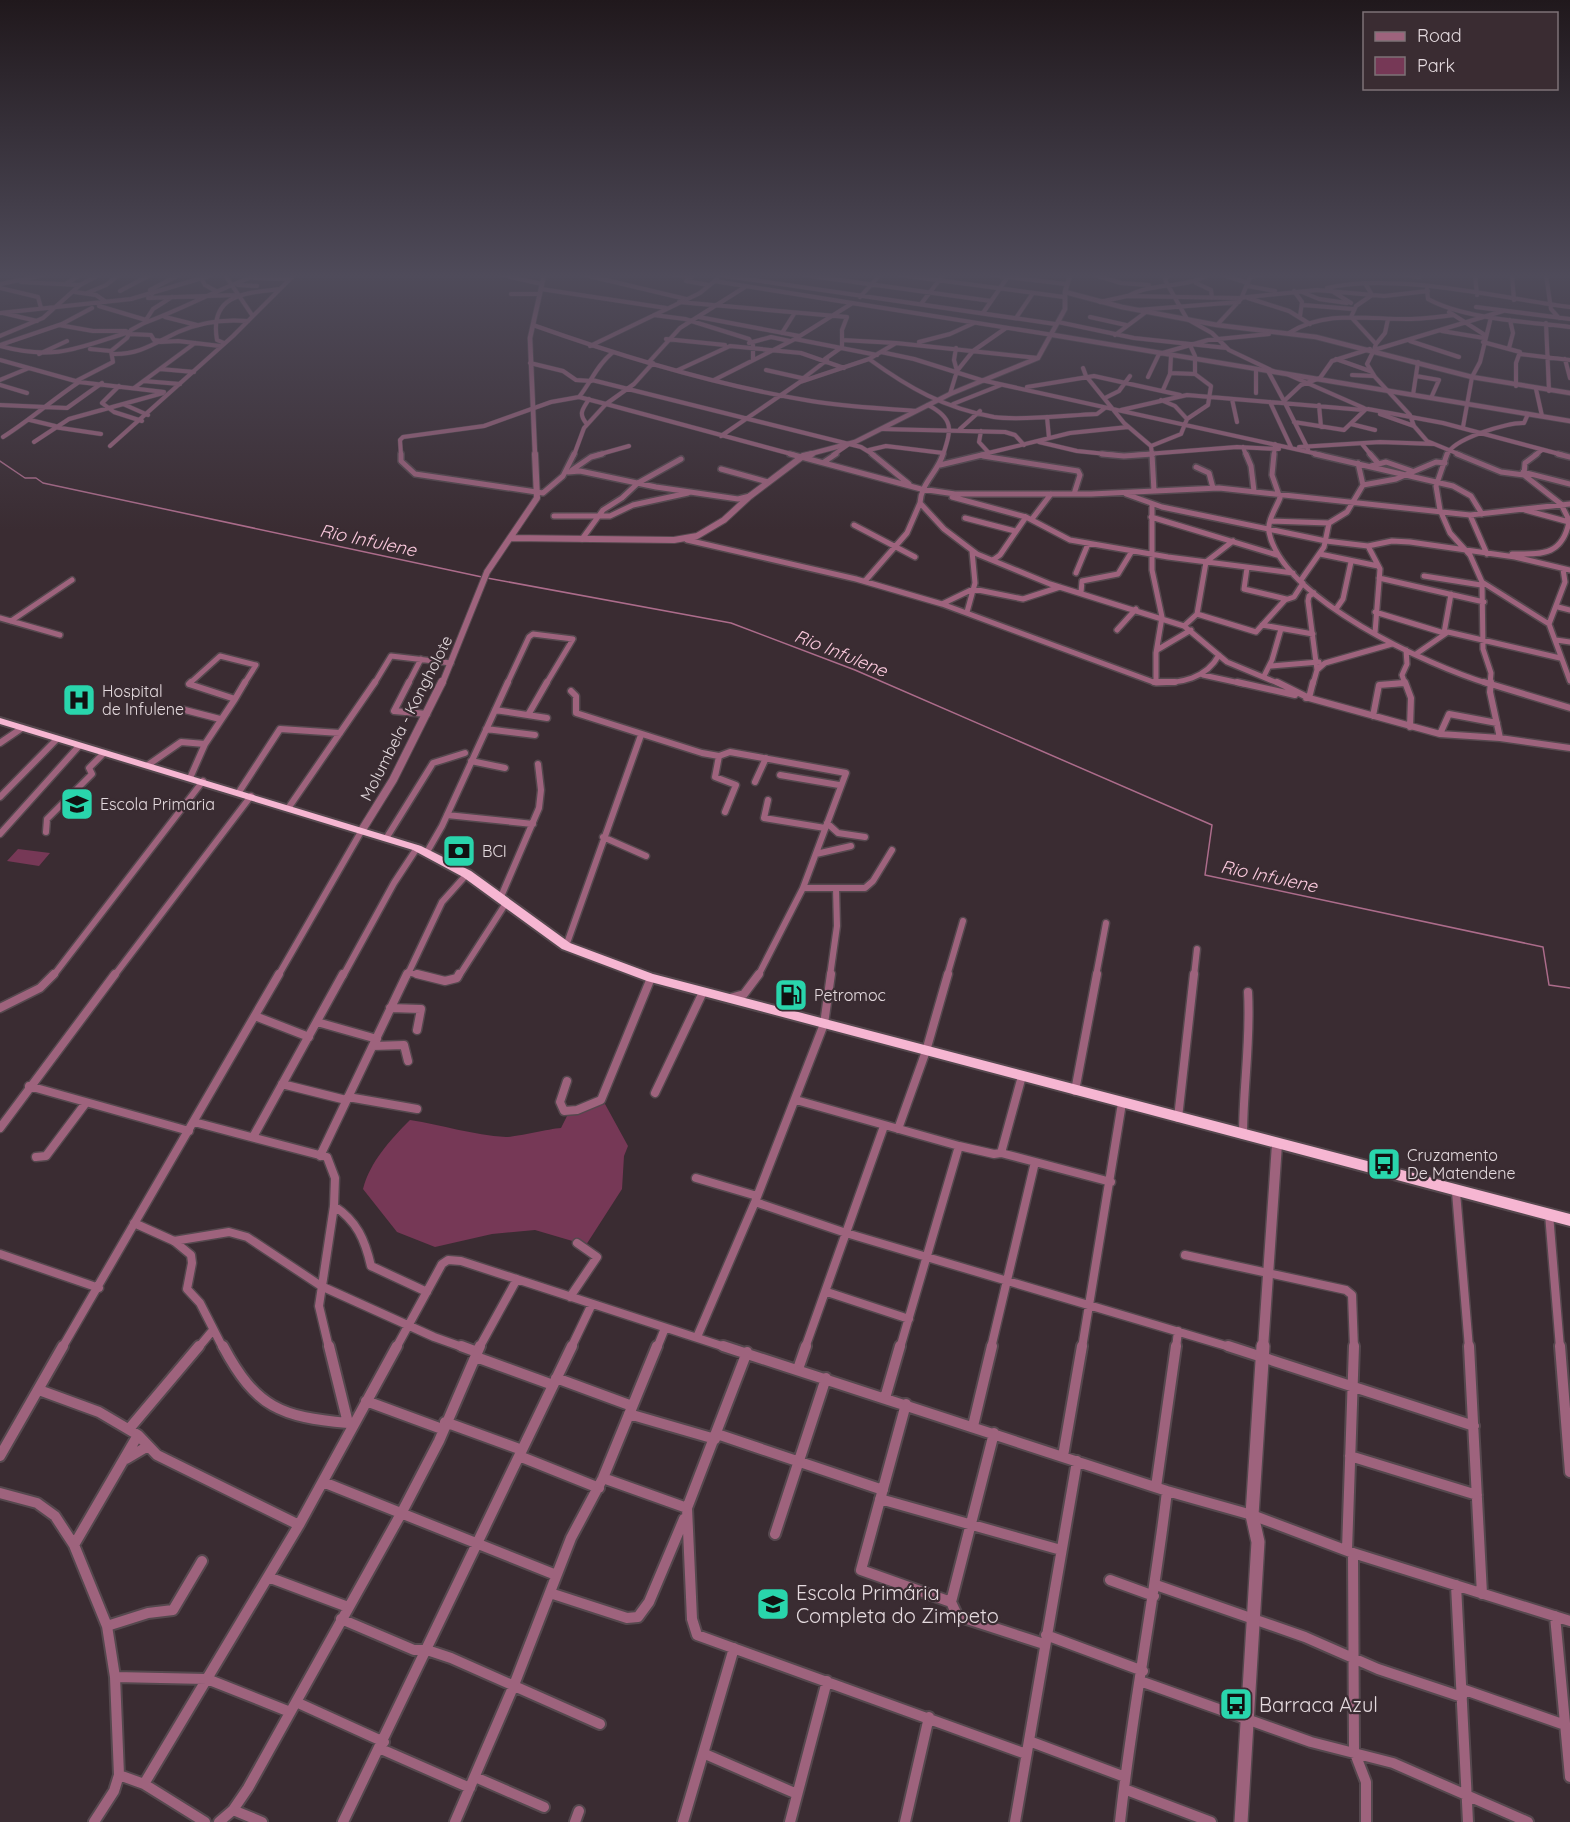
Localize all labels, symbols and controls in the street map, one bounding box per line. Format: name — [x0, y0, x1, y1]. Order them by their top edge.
legend — [1363, 12, 1558, 90]
text: Road — [1417, 24, 1462, 47]
text: Park — [1417, 54, 1455, 77]
water label: Rio Infulene — [318, 519, 419, 562]
water label: Rio Infulene — [791, 624, 892, 682]
street label: Molumbela - Kongholote — [356, 632, 456, 804]
place label: Hospital de Infulene — [102, 681, 184, 719]
hospital icon: Hospital de Infulene — [61, 682, 97, 718]
school or university icon: Escola Primaria — [59, 786, 95, 822]
place label: Escola Primaria — [100, 794, 215, 814]
bank icon: BCI — [441, 833, 477, 869]
place label: BCI — [482, 841, 507, 861]
water label: Rio Infulene — [1219, 855, 1320, 898]
fuel station icon: Petromoc — [773, 977, 809, 1013]
place label: Petromoc — [814, 985, 886, 1005]
place label: Cruzamento De Matendene — [1407, 1145, 1516, 1183]
bus stop icon: Cruzamento De Matendene — [1366, 1146, 1402, 1182]
place label: Escola Primária Completa do Zimpeto — [796, 1580, 999, 1628]
school or university icon: Escola Primária Completa do Zimpeto — [755, 1586, 791, 1622]
bus stop icon: Barraca Azul — [1218, 1686, 1254, 1722]
place label: Barraca Azul — [1259, 1692, 1378, 1717]

